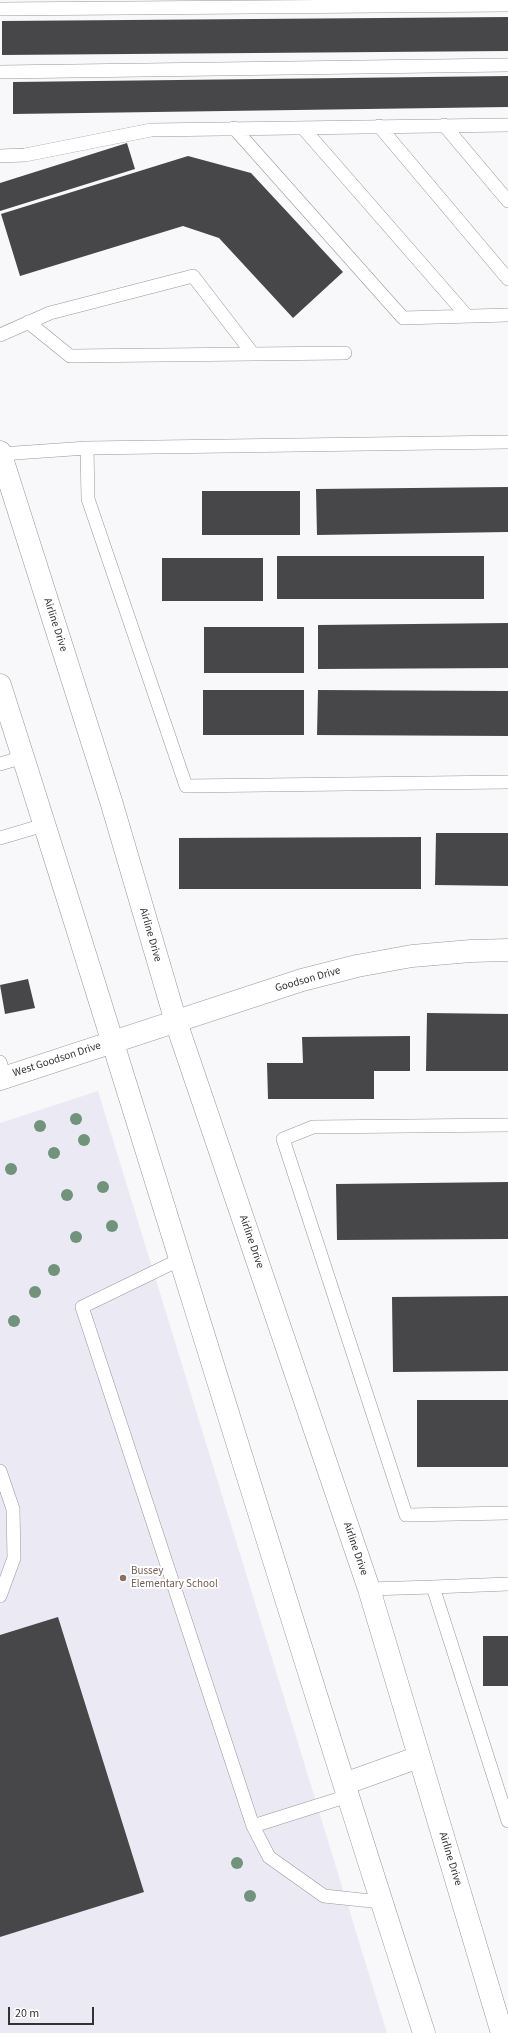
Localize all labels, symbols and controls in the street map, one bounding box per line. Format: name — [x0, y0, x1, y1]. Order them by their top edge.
street label: Airline Drive — [40, 597, 70, 653]
street label: Airline Drive — [136, 906, 164, 964]
street label: Goodson Drive — [274, 964, 342, 996]
street label: West Goodson Drive — [11, 1040, 103, 1080]
street label: Airline Drive — [236, 1214, 266, 1270]
street label: Airline Drive — [340, 1521, 370, 1577]
place label: Bussey Elementary School — [131, 1565, 218, 1591]
marker: Bussey Elementary School — [118, 1573, 128, 1583]
street label: Airline Drive — [436, 1831, 464, 1887]
scale bar — [10, 1999, 96, 2025]
text: 20 m — [15, 2005, 39, 2022]

